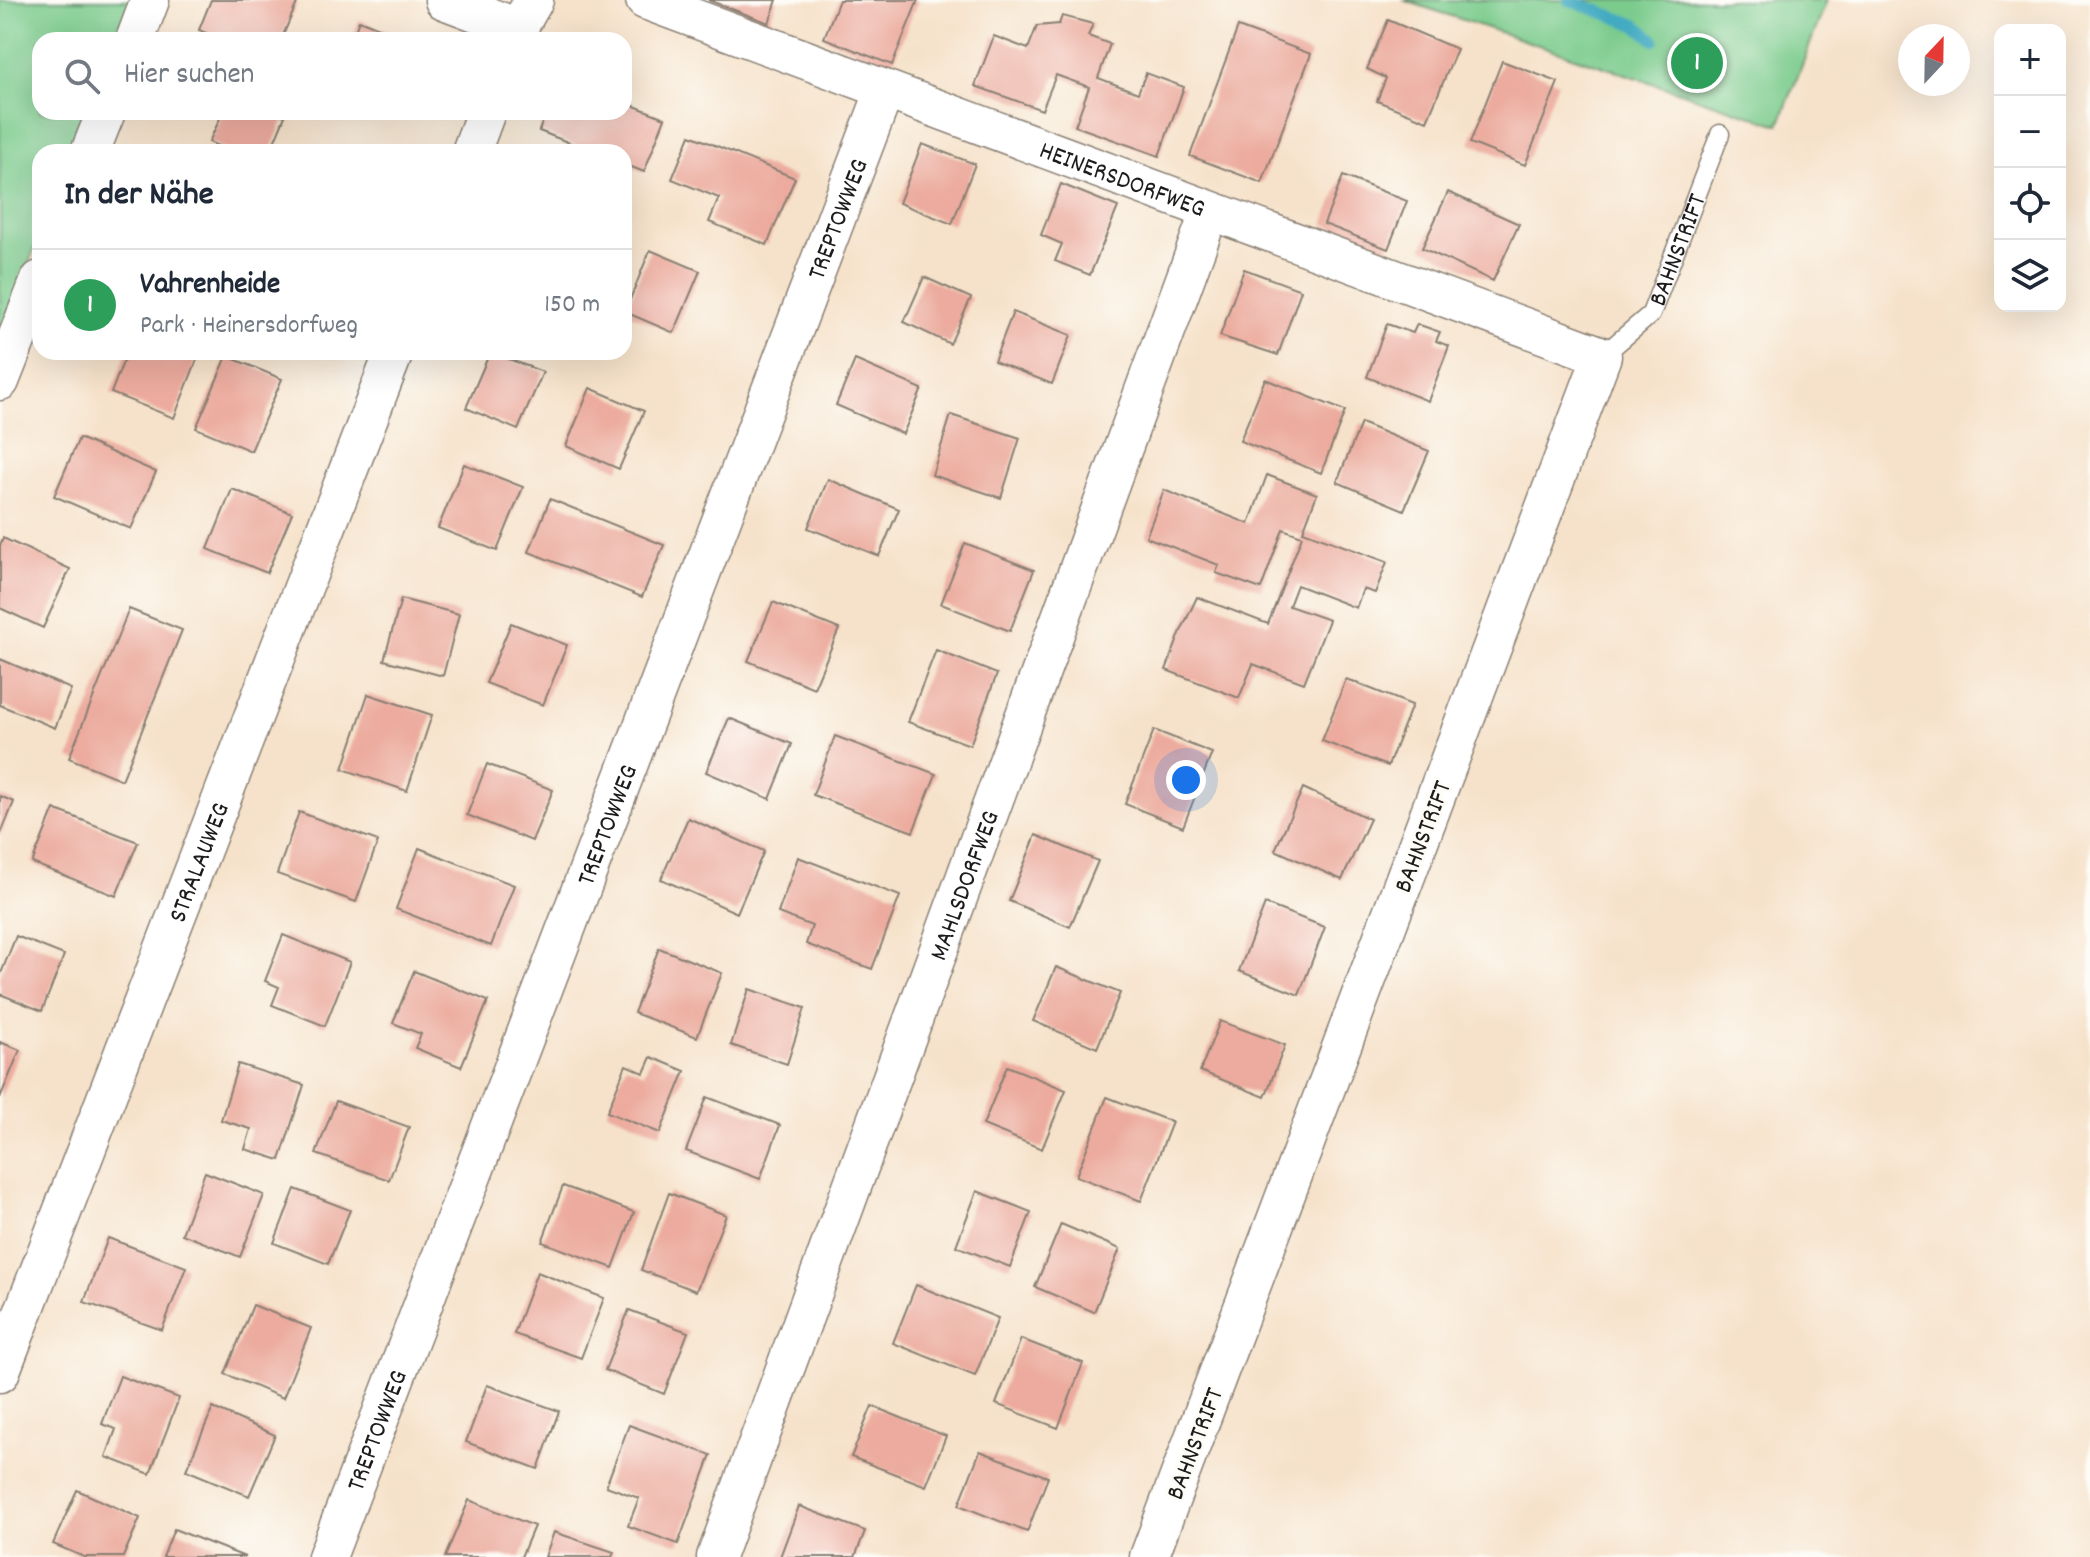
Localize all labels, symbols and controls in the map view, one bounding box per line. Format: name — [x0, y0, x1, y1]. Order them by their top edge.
north arrow — [1898, 24, 1970, 96]
map controls — [1994, 24, 2066, 312]
button: + — [1994, 24, 2066, 96]
search box — [32, 32, 632, 120]
pin: 1 — [1671, 33, 1723, 93]
icon: search — [60, 54, 104, 98]
text: Hier suchen — [124, 55, 254, 98]
button: − — [1994, 96, 2066, 168]
street label: HEINERSDORFWEG — [1034, 133, 1210, 229]
street label: TREPTOWWEG — [800, 154, 879, 286]
button: locate — [1994, 168, 2066, 240]
text: In der Nähe — [64, 172, 214, 221]
street label: BAHNSTRIFT — [1641, 188, 1718, 312]
button: layers — [1994, 240, 2066, 312]
text: Vahrenheide — [140, 265, 280, 308]
text: 1 — [87, 287, 93, 324]
text: 150 m — [544, 287, 600, 324]
text: Park · Heinersdorfweg — [140, 308, 358, 345]
street label: TREPTOWWEG — [569, 760, 649, 891]
your location — [1166, 760, 1206, 800]
street label: BAHNSTRIFT — [1386, 775, 1463, 899]
street label: STRALAUWEG — [161, 798, 241, 928]
street label: MAHLSDORFWEG — [921, 806, 1010, 966]
street label: TREPTOWWEG — [339, 1365, 418, 1497]
street label: BAHNSTRIFT — [1158, 1382, 1235, 1506]

